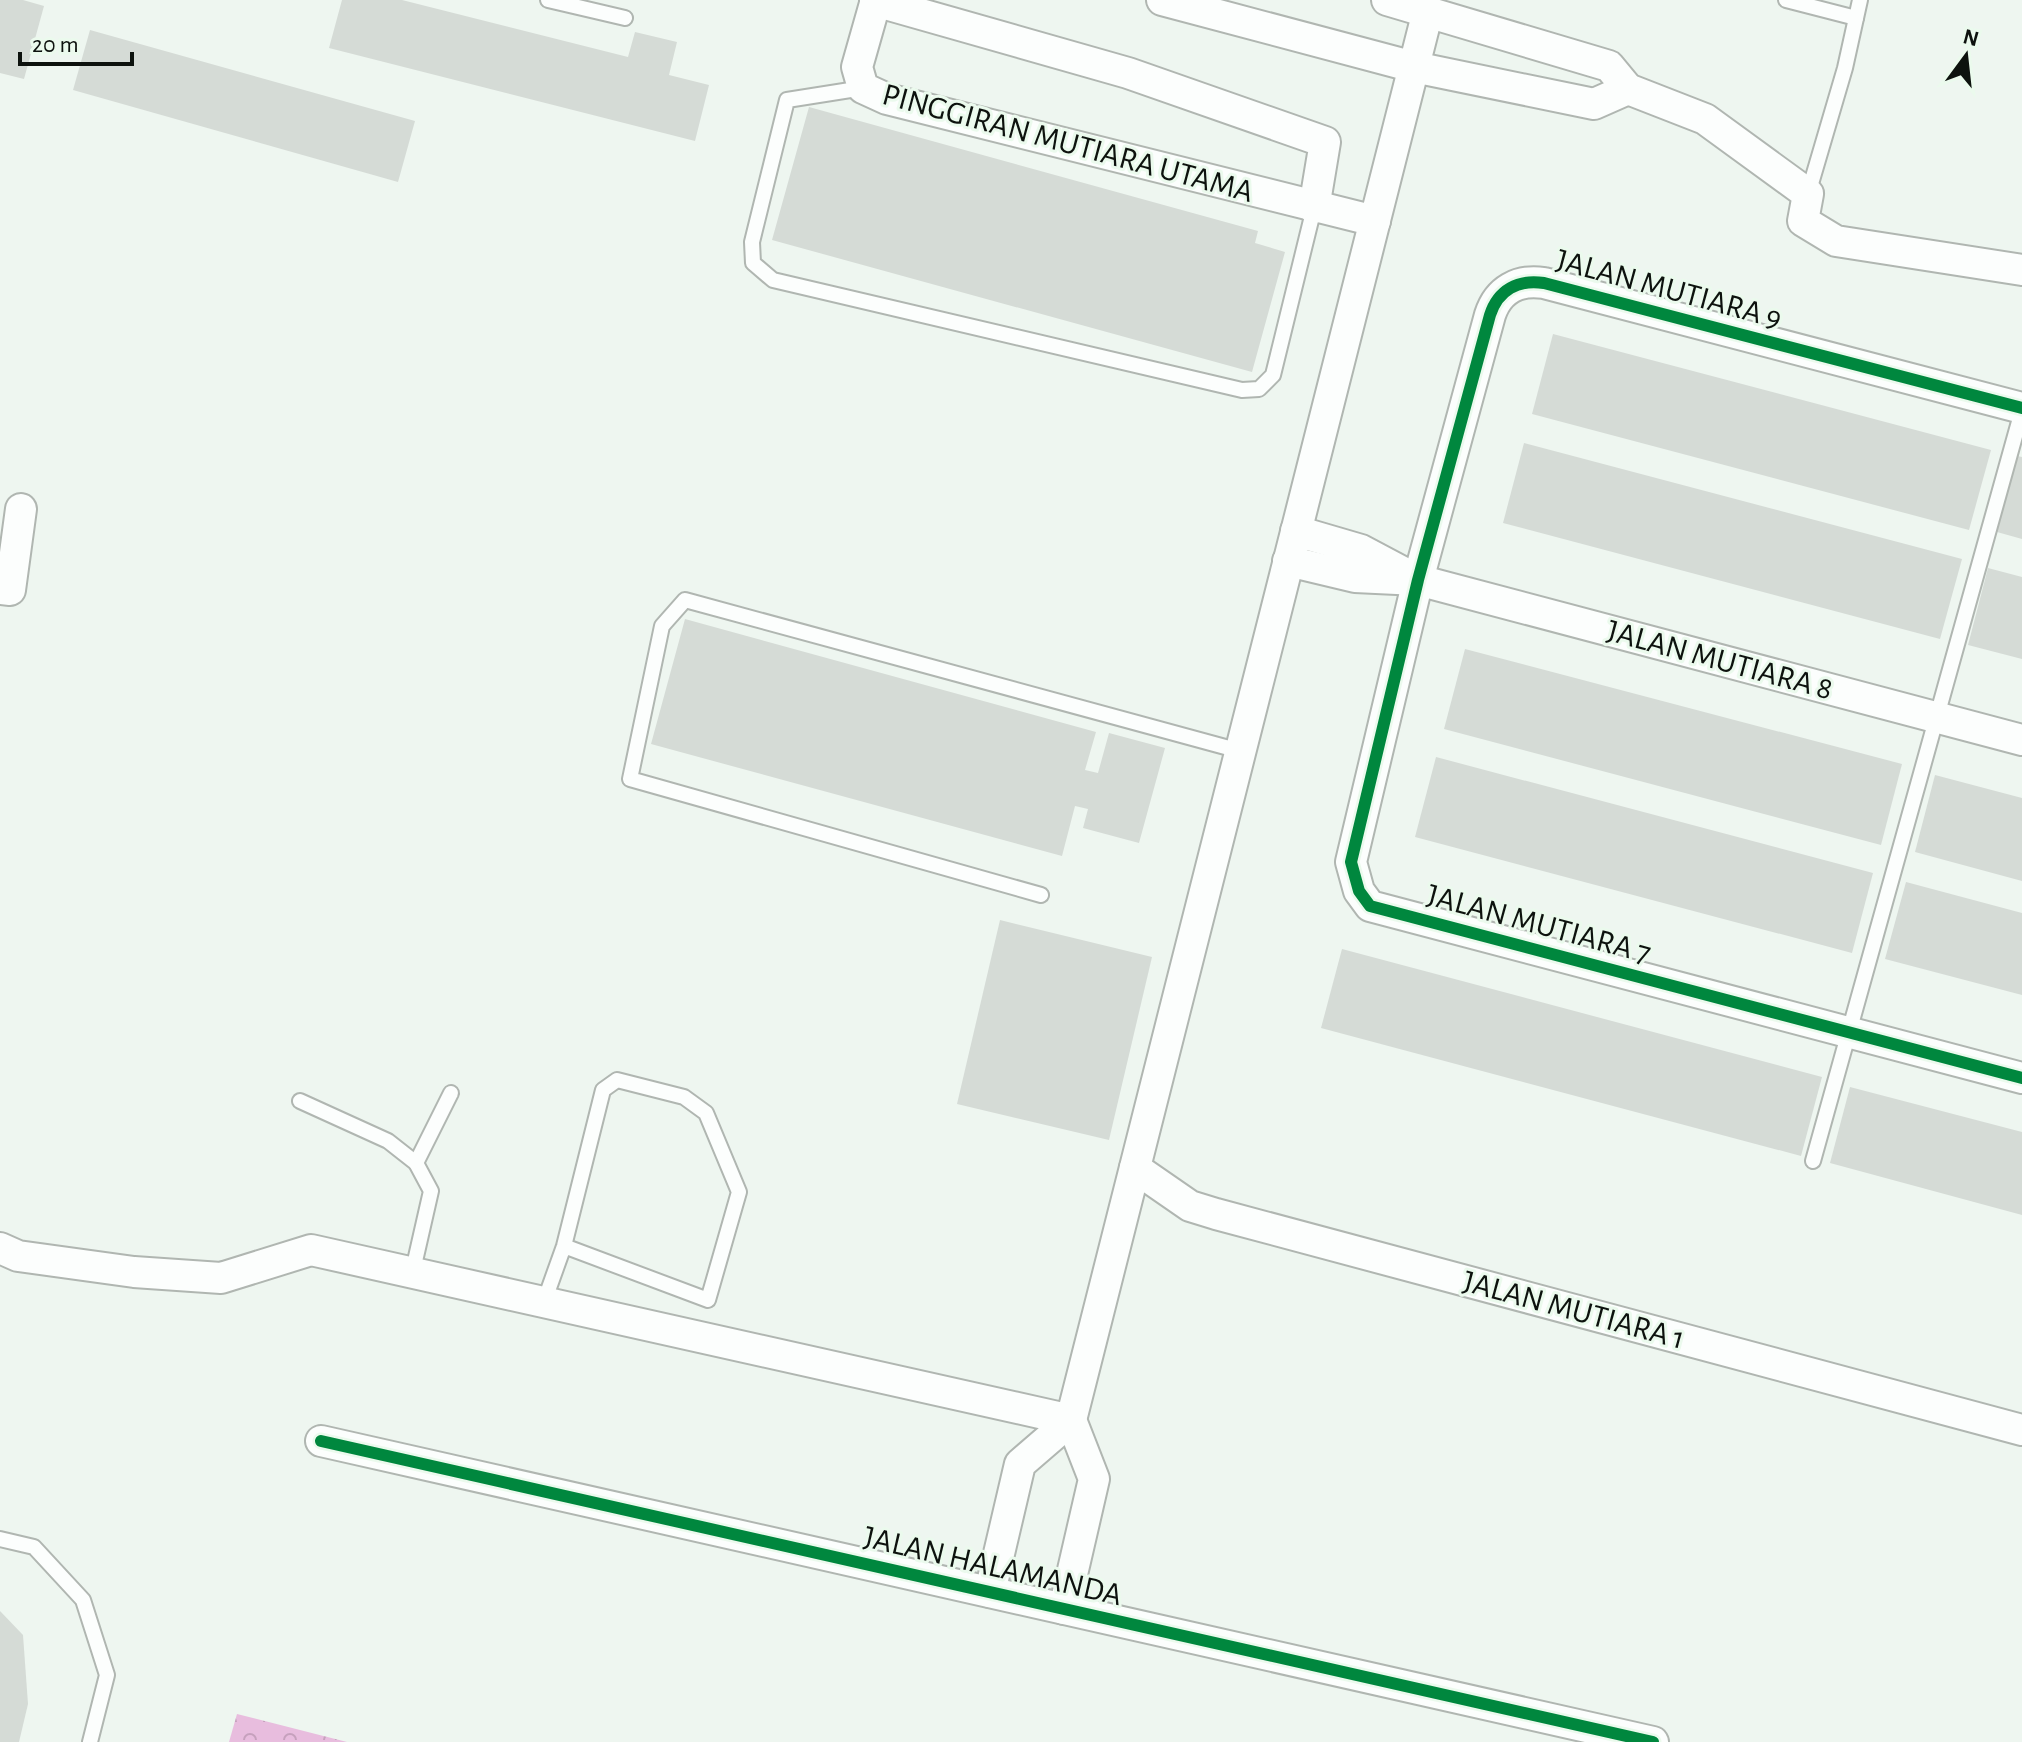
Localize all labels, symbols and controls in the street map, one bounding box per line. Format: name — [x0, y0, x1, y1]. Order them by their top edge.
scale bar — [20, 16, 132, 66]
north arrow — [1926, 16, 2006, 96]
text: N — [1961, 25, 1981, 50]
text: 20 m — [32, 33, 79, 57]
street label: PINGGIRAN MUTIARA UTAMA — [879, 78, 1257, 208]
street label: JALAN MUTIARA 9 — [1553, 244, 1785, 334]
street label: JALAN MUTIARA 8 — [1604, 615, 1836, 705]
street label: JALAN MUTIARA 7 — [1424, 879, 1654, 969]
street label: JALAN MUTIARA 1 — [1460, 1265, 1688, 1355]
street label: JALAN HALAMANDA — [861, 1521, 1125, 1611]

